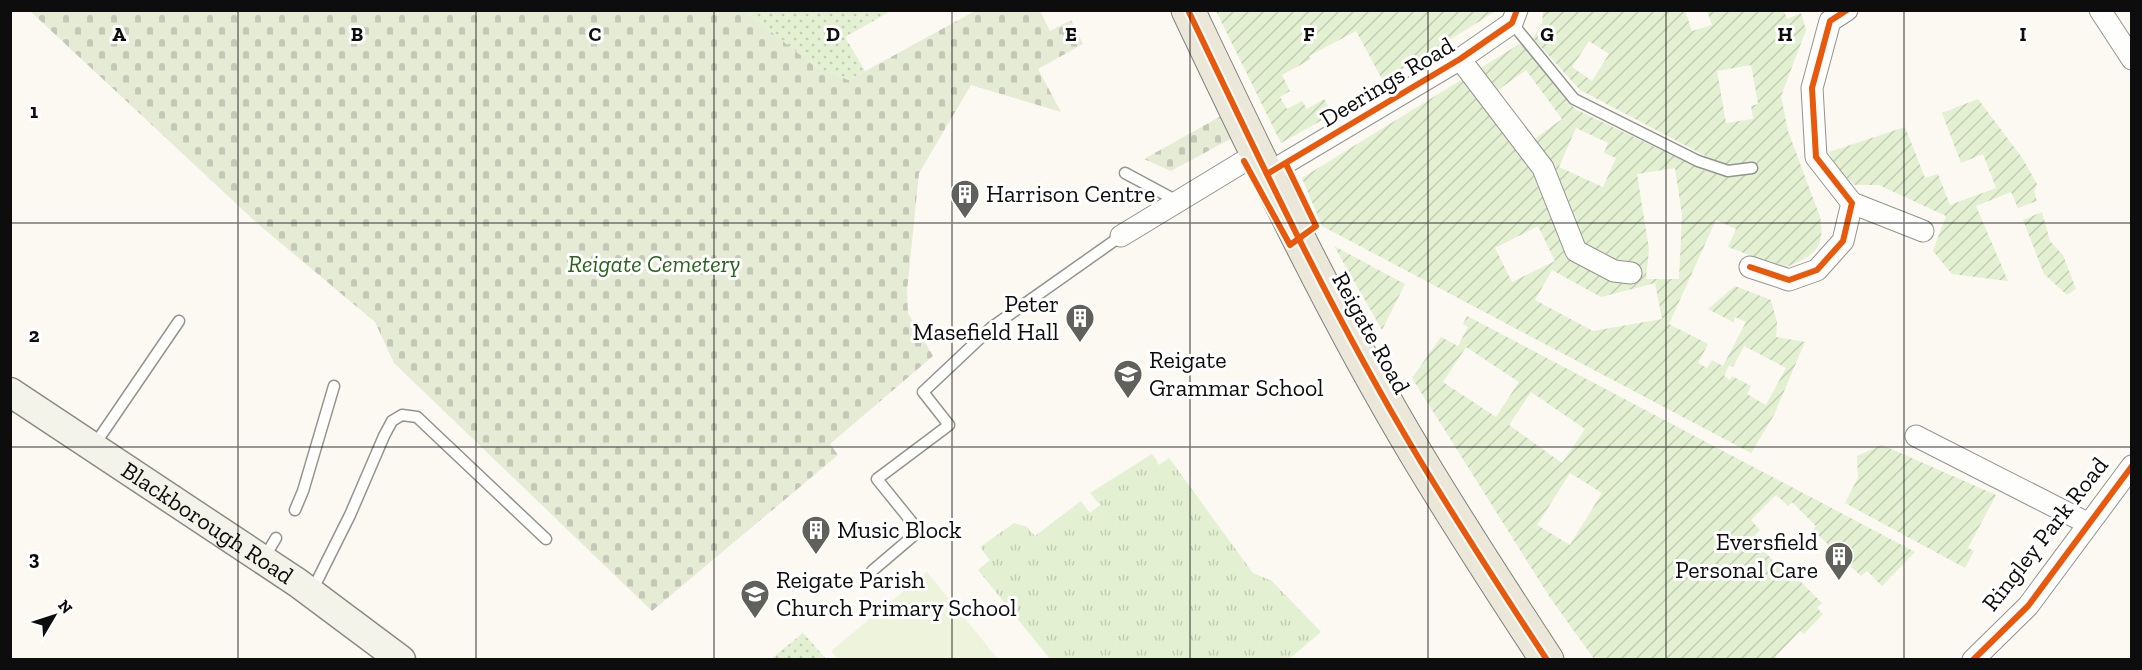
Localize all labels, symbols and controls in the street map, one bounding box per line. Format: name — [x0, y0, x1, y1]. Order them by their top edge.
text: A — [112, 22, 126, 46]
text: B — [351, 22, 363, 46]
text: C — [589, 22, 602, 46]
text: D — [826, 22, 840, 46]
text: E — [1065, 22, 1077, 46]
text: F — [1303, 22, 1315, 46]
text: G — [1540, 22, 1554, 46]
text: H — [1777, 22, 1793, 46]
text: I — [2019, 22, 2027, 46]
street label: Deerings Road — [1315, 30, 1459, 133]
text: 1 — [30, 99, 38, 123]
building icon: Harrison Centre — [949, 178, 981, 220]
place label: Harrison Centre — [986, 179, 1155, 208]
park label: Reigate Cemetery — [568, 249, 740, 278]
street label: Reigate Road — [1326, 267, 1417, 399]
place label: Peter Masefield Hall — [913, 289, 1059, 346]
building icon: Peter Masefield Hall — [1064, 302, 1096, 344]
text: 2 — [29, 323, 40, 347]
place label: Reigate Grammar School — [1149, 345, 1324, 402]
school or university icon: Reigate Grammar School — [1112, 358, 1144, 400]
street label: Ringley Park Road — [1975, 451, 2114, 616]
street label: Blackborough Road — [116, 455, 299, 590]
building icon: Music Block — [800, 514, 832, 556]
place label: Music Block — [837, 515, 962, 544]
place label: Eversfield Personal Care — [1675, 527, 1818, 584]
building icon: Eversfield Personal Care — [1823, 540, 1855, 582]
text: 3 — [29, 546, 40, 570]
place label: Reigate Parish Church Primary School — [776, 565, 1017, 622]
school or university icon: Reigate Parish Church Primary School — [739, 578, 771, 620]
north arrow — [24, 586, 84, 646]
text: N — [54, 596, 76, 618]

